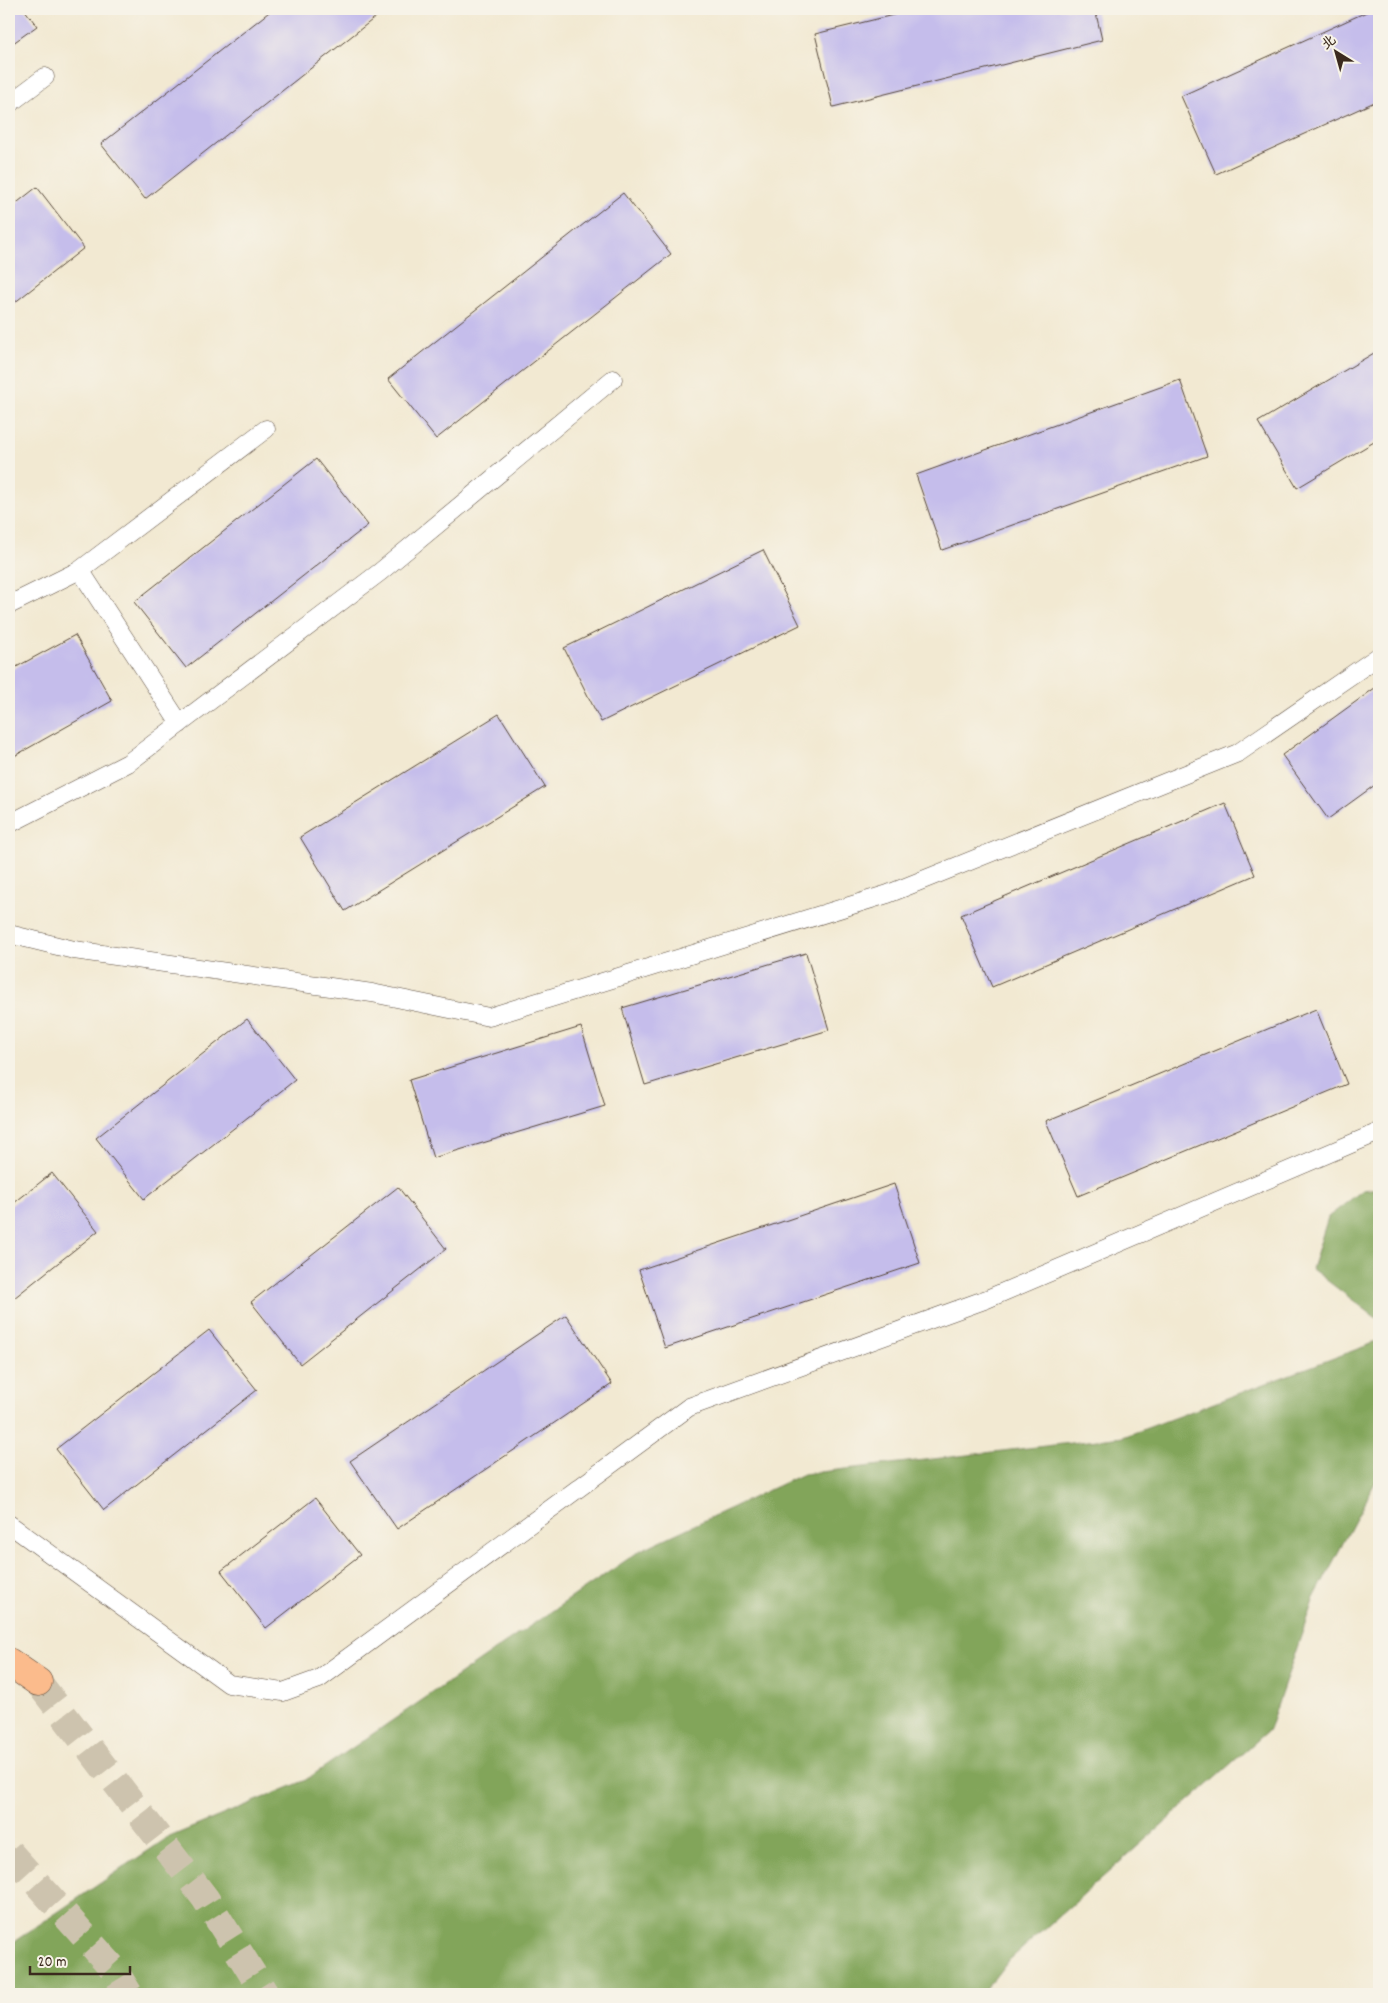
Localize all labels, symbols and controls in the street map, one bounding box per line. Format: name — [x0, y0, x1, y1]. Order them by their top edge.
north arrow — [1310, 28, 1360, 78]
text: 北 — [1318, 31, 1341, 55]
scale bar — [30, 1943, 130, 1975]
text: 20 m — [38, 1952, 66, 1974]

